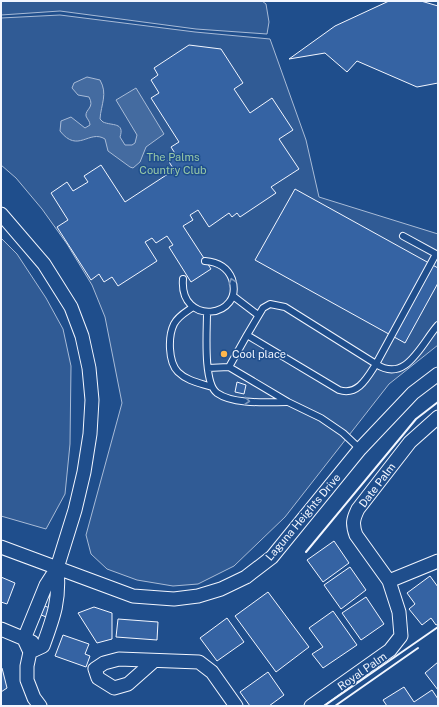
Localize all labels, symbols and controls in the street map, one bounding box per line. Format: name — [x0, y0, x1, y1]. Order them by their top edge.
park label: The Palms Country Club — [139, 151, 207, 176]
one-way arrow — [228, 278, 237, 285]
place label: Cool place — [232, 348, 286, 360]
marker: Cool place — [219, 349, 229, 359]
one-way arrow — [244, 396, 250, 405]
street label: Date Palm — [356, 461, 398, 509]
street label: Laguna Heights Drive — [263, 471, 343, 563]
street label: Royal Palm — [335, 650, 389, 692]

